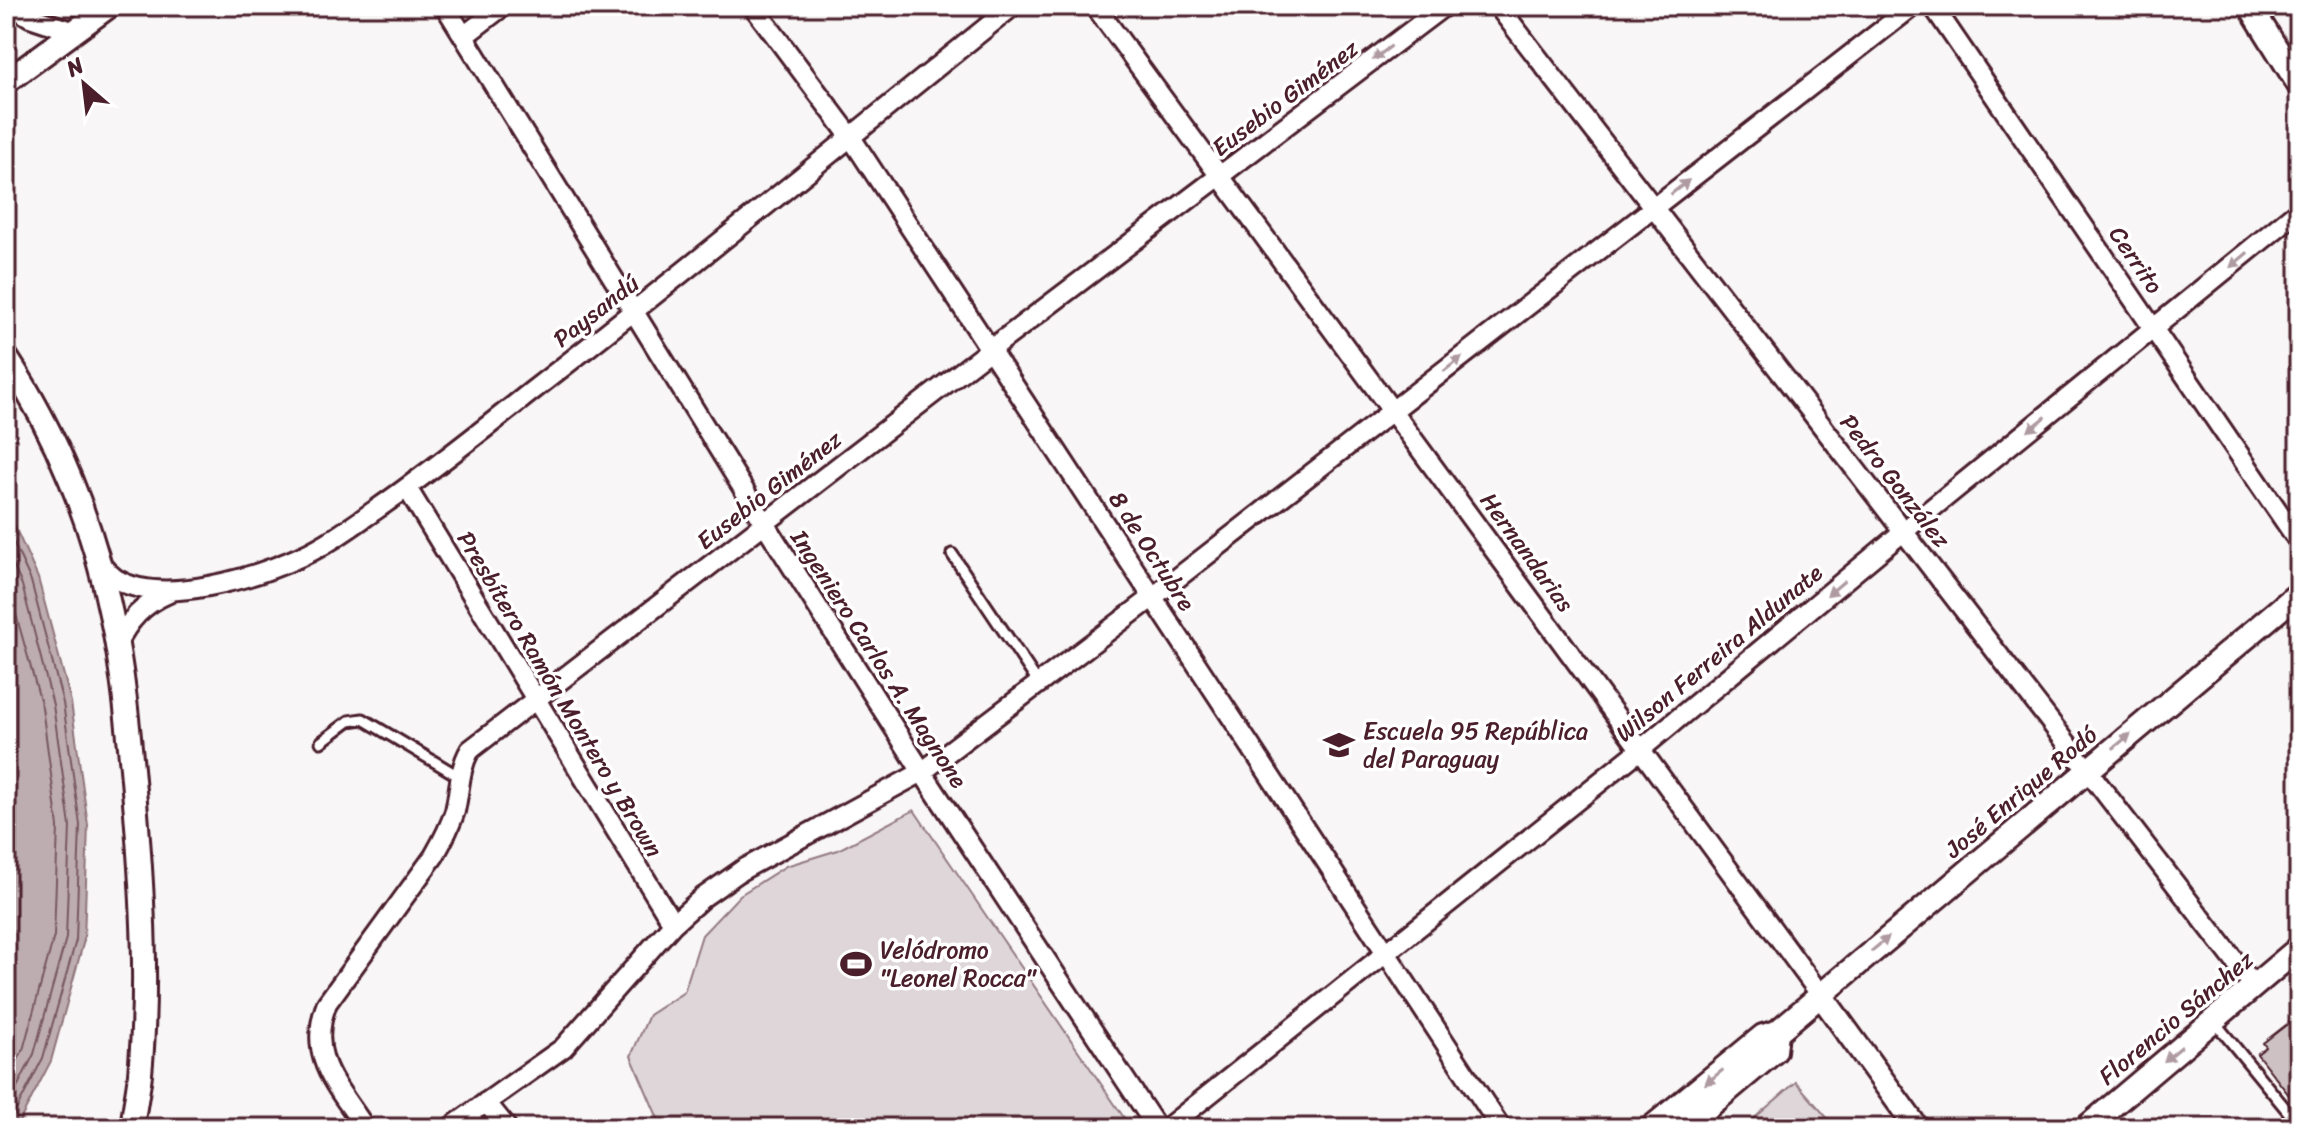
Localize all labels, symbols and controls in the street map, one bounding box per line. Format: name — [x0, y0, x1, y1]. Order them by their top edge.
street label: Eusebio Giménez — [1202, 28, 1368, 168]
north arrow — [44, 44, 124, 124]
one-way arrow — [1372, 45, 1392, 61]
text: N — [58, 46, 91, 88]
one-way arrow — [1670, 179, 1690, 195]
street label: Cerrito — [2098, 217, 2174, 303]
one-way arrow — [2229, 251, 2249, 268]
street label: Paysandú — [543, 263, 649, 359]
one-way arrow — [1443, 356, 1463, 372]
street label: Pedro González — [1829, 404, 1962, 558]
one-way arrow — [2028, 415, 2048, 432]
street label: Eusebio Giménez — [687, 419, 852, 561]
street label: 8 de Octubre — [1097, 482, 1207, 620]
street label: Hernandarias — [1469, 483, 1585, 621]
street label: Ingeniero Carlos A. Magnone — [779, 520, 979, 797]
street label: Presbítero Ramón Montero y Brown — [445, 522, 675, 866]
street label: Wilson Ferreira Aldunate — [1605, 553, 1833, 753]
one-way arrow — [1826, 579, 1846, 596]
place label: Escuela 95 República del Paraguay — [1363, 710, 1588, 780]
street label: José Enrique Rodó — [1934, 714, 2108, 870]
school or university icon: Escuela 95 República del Paraguay — [1322, 728, 1356, 762]
one-way arrow — [2112, 733, 2132, 750]
place label: Velódromo "Leonel Rocca" — [880, 929, 1038, 999]
one-way arrow — [1870, 936, 1890, 953]
street label: Florencio Sánchez — [2089, 940, 2264, 1096]
sports icon: Velódromo "Leonel Rocca" — [839, 947, 873, 981]
one-way arrow — [2163, 1045, 2183, 1062]
one-way arrow — [1704, 1068, 1724, 1084]

